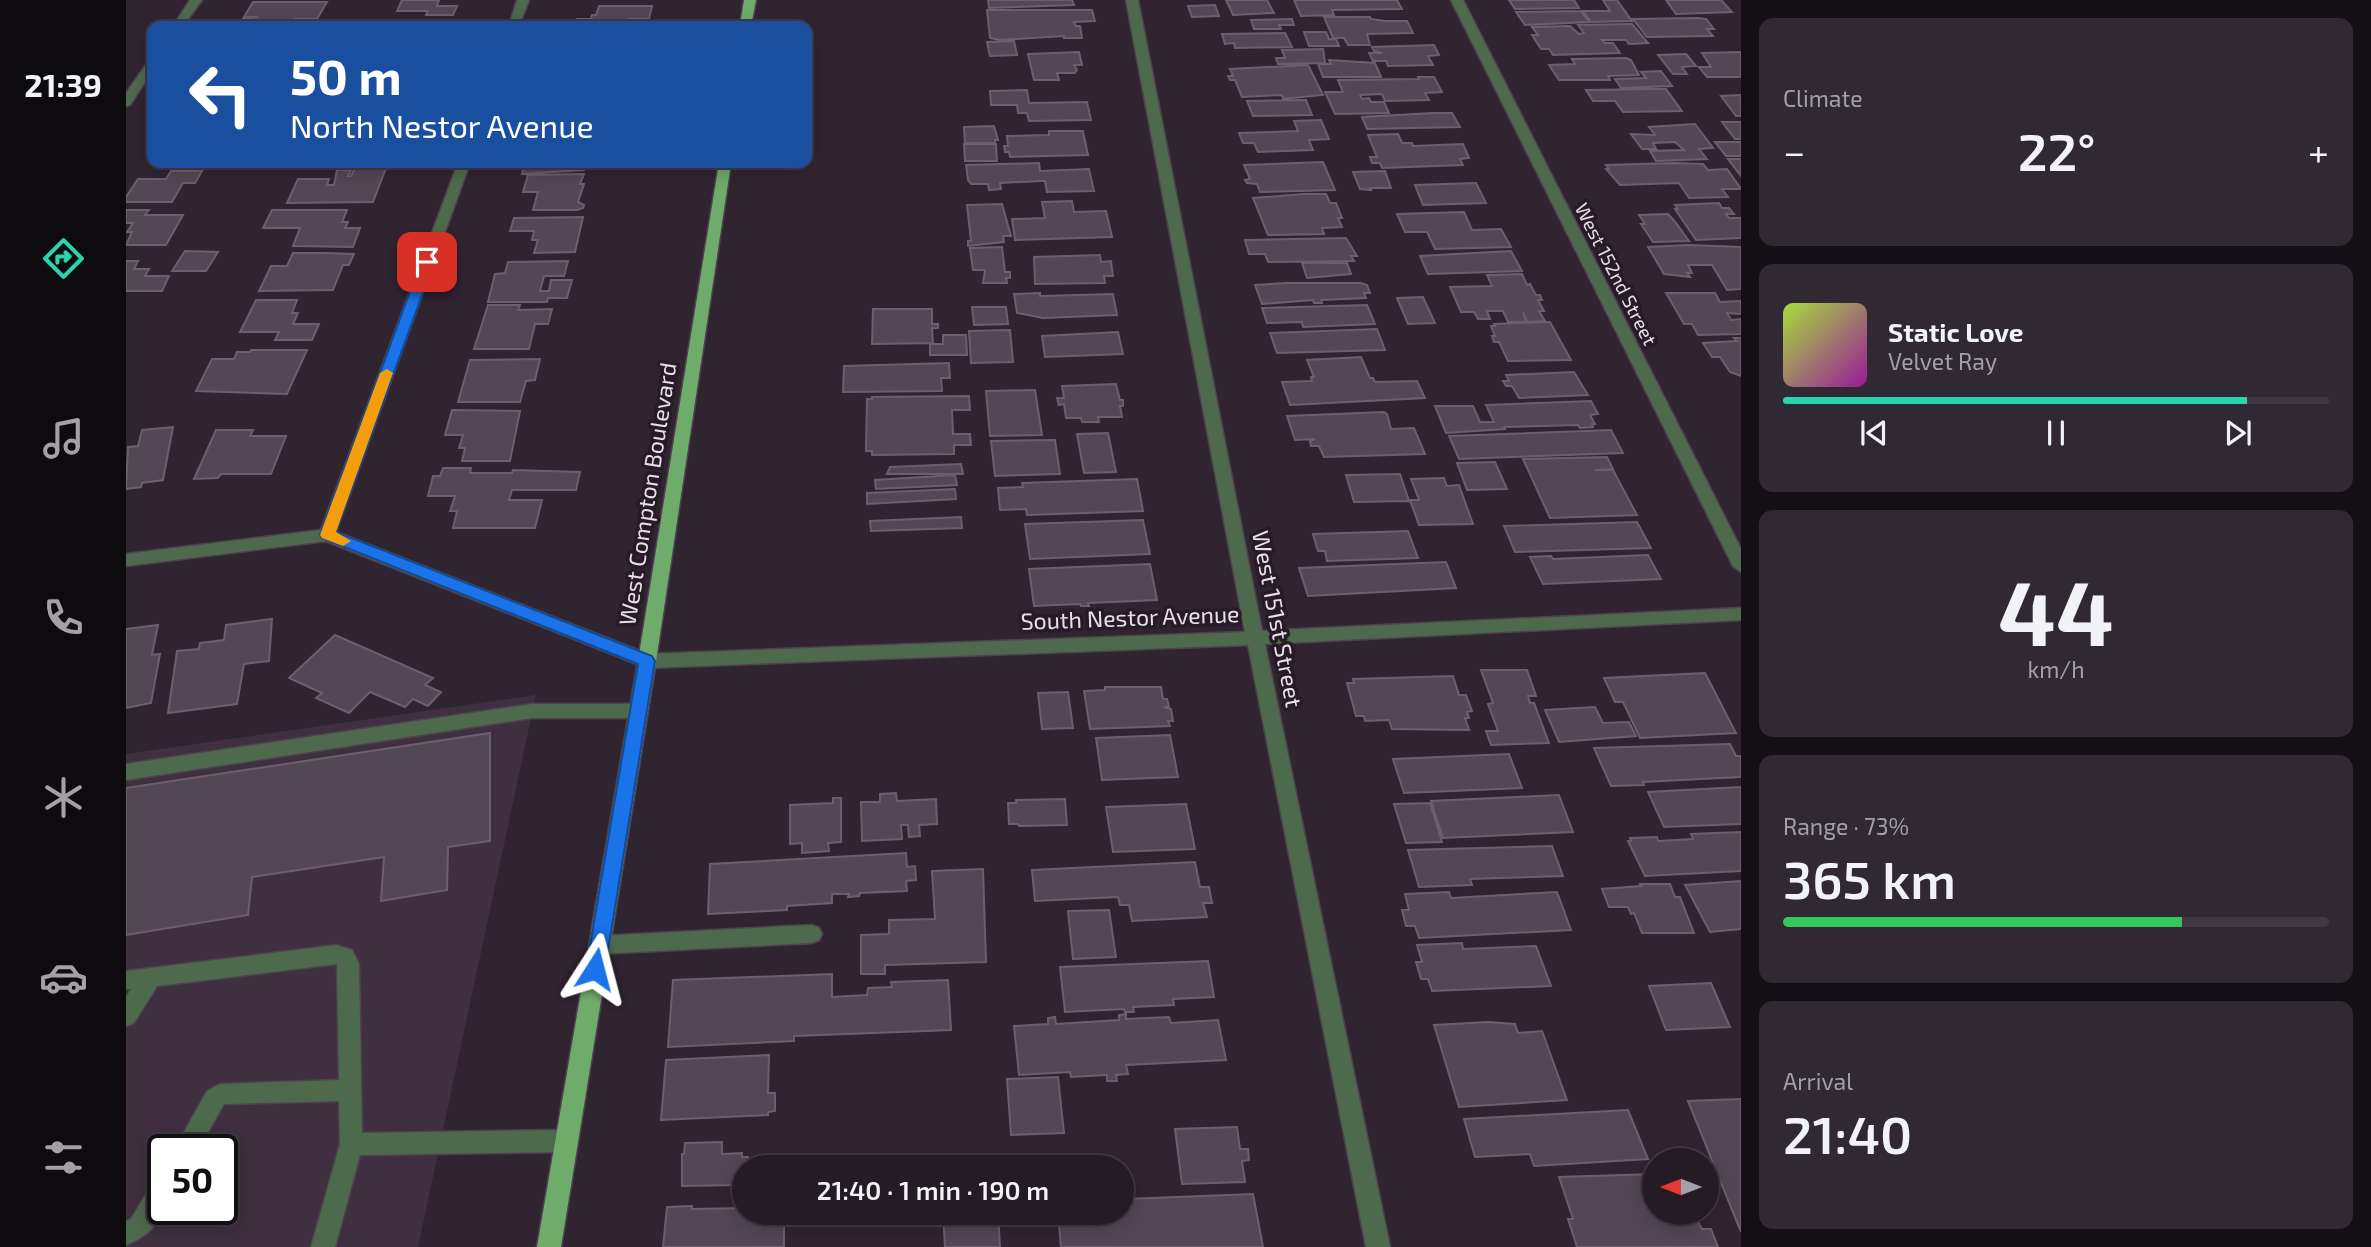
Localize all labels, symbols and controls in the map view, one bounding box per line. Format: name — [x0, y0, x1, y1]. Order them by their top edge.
text: 50 m — [290, 46, 402, 105]
icon: left — [175, 49, 266, 140]
text: 21:39 — [24, 65, 102, 103]
text: Climate — [1783, 84, 1863, 112]
text: North Nestor Avenue — [290, 106, 594, 144]
text: 22° — [2018, 119, 2096, 181]
text: − — [1783, 128, 1805, 174]
text: + — [2308, 128, 2329, 174]
street label: West 152nd Street — [1571, 199, 1662, 349]
pin — [397, 232, 457, 292]
icon: directions — [39, 234, 88, 283]
icon: arrive — [408, 243, 446, 281]
text: Static Love — [1888, 316, 2024, 347]
text: Velvet Ray — [1888, 347, 1997, 375]
street label: West Compton Boulevard — [612, 360, 682, 627]
icon: music — [39, 414, 88, 463]
icon: previous — [1855, 414, 1893, 452]
icon: pause — [2037, 414, 2075, 452]
icon: next — [2219, 414, 2257, 452]
street label: West 151st Street — [1247, 528, 1309, 710]
text: 44 — [1998, 555, 2114, 664]
icon: phone — [39, 593, 88, 642]
street label: South Nestor Avenue — [1020, 599, 1240, 635]
text: km/h — [2027, 655, 2085, 683]
icon: climate — [39, 773, 88, 822]
text: Range · 73% — [1783, 812, 1909, 840]
text: 365 km — [1783, 847, 1956, 909]
position arrow — [558, 932, 632, 1006]
icon: car — [39, 953, 88, 1002]
text: Arrival — [1783, 1067, 1853, 1095]
text: 21:40 — [1783, 1102, 1912, 1164]
icon: filters — [39, 1133, 88, 1182]
speed limit sign: 50 — [147, 1134, 238, 1225]
north arrow — [1642, 1148, 1718, 1225]
map controls — [1642, 1148, 1719, 1225]
text: 21:40 · 1 min · 190 m — [817, 1174, 1049, 1205]

